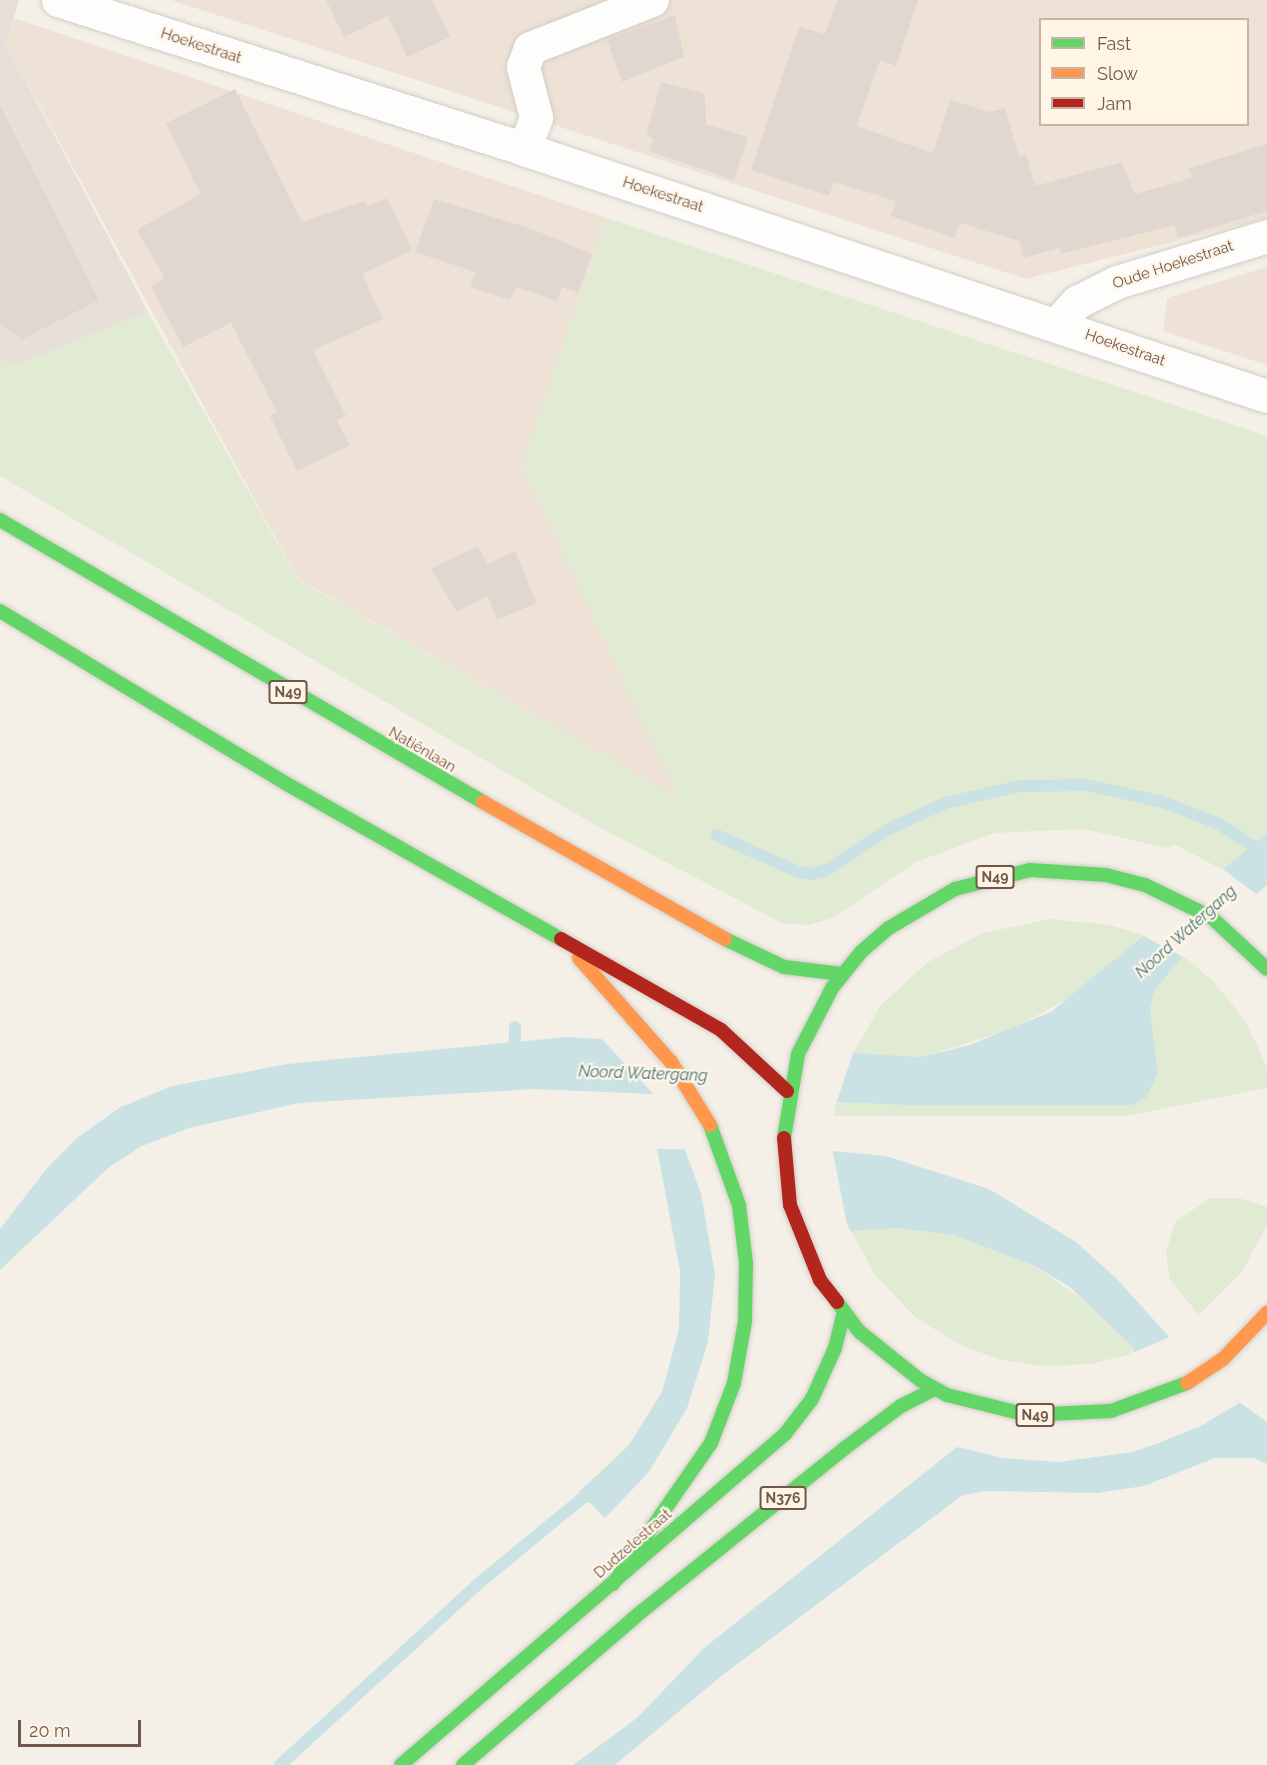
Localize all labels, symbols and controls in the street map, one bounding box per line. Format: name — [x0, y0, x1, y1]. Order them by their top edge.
legend — [1039, 18, 1249, 126]
street label: Hoekestraat — [158, 24, 244, 68]
text: Fast — [1097, 33, 1131, 54]
text: Slow — [1097, 63, 1138, 84]
text: Jam — [1097, 93, 1132, 114]
street label: Hoekestraat — [620, 173, 706, 217]
street label: Oude Hoekestraat — [1110, 237, 1236, 293]
street label: Hoekestraat — [1082, 326, 1168, 370]
road number: N49 — [268, 681, 308, 703]
street label: Natiënlaan — [385, 724, 459, 776]
road number: N49 — [976, 866, 1014, 888]
water label: Noord Watergang — [1131, 881, 1241, 983]
water label: Noord Watergang — [578, 1062, 708, 1086]
road number: N49 — [1016, 1404, 1054, 1426]
road number: N376 — [759, 1487, 807, 1509]
street label: Dudzelestraat — [591, 1505, 675, 1583]
scale bar — [21, 1708, 144, 1746]
text: 20 m — [29, 1720, 71, 1741]

